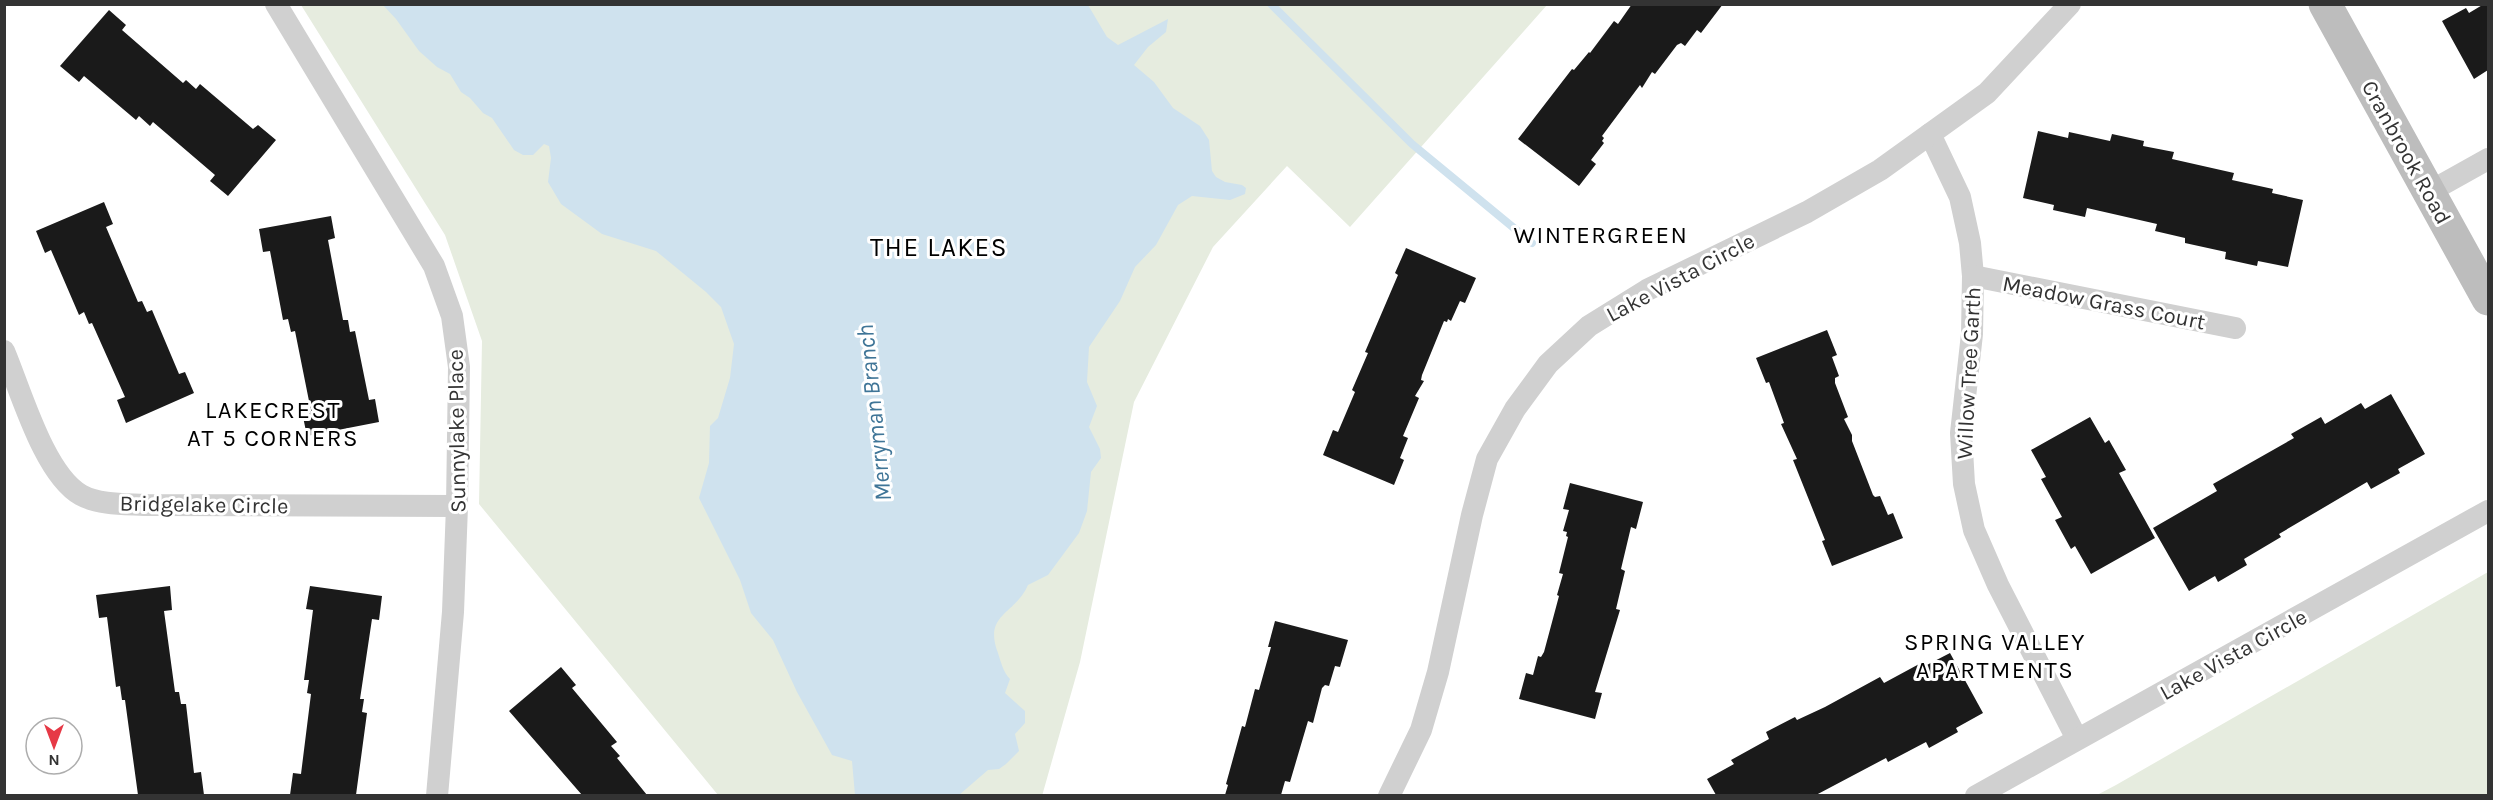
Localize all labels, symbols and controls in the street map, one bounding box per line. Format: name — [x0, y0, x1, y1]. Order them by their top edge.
street label: Cranbrook Road — [2356, 76, 2456, 229]
district label: WINTERGREEN — [1514, 221, 1688, 249]
street label: Lake Vista Circle — [1602, 228, 1759, 328]
district label: THE LAKES — [870, 232, 1008, 263]
street label: Meadow Grass Court — [2000, 271, 2207, 335]
street label: Willow Tree Garth — [1951, 286, 1987, 460]
water label: Merryman Branch — [851, 323, 897, 503]
street label: Sunnylake Place — [443, 349, 471, 513]
district label: LAKECREST AT 5 CORNERS — [187, 396, 359, 452]
street label: Bridgelake Circle — [119, 491, 289, 519]
street label: Lake Vista Circle — [2155, 604, 2312, 706]
district label: SPRING VALLEY APARTMENTS — [1904, 628, 2086, 684]
north arrow — [24, 716, 84, 776]
text: N — [48, 751, 60, 770]

